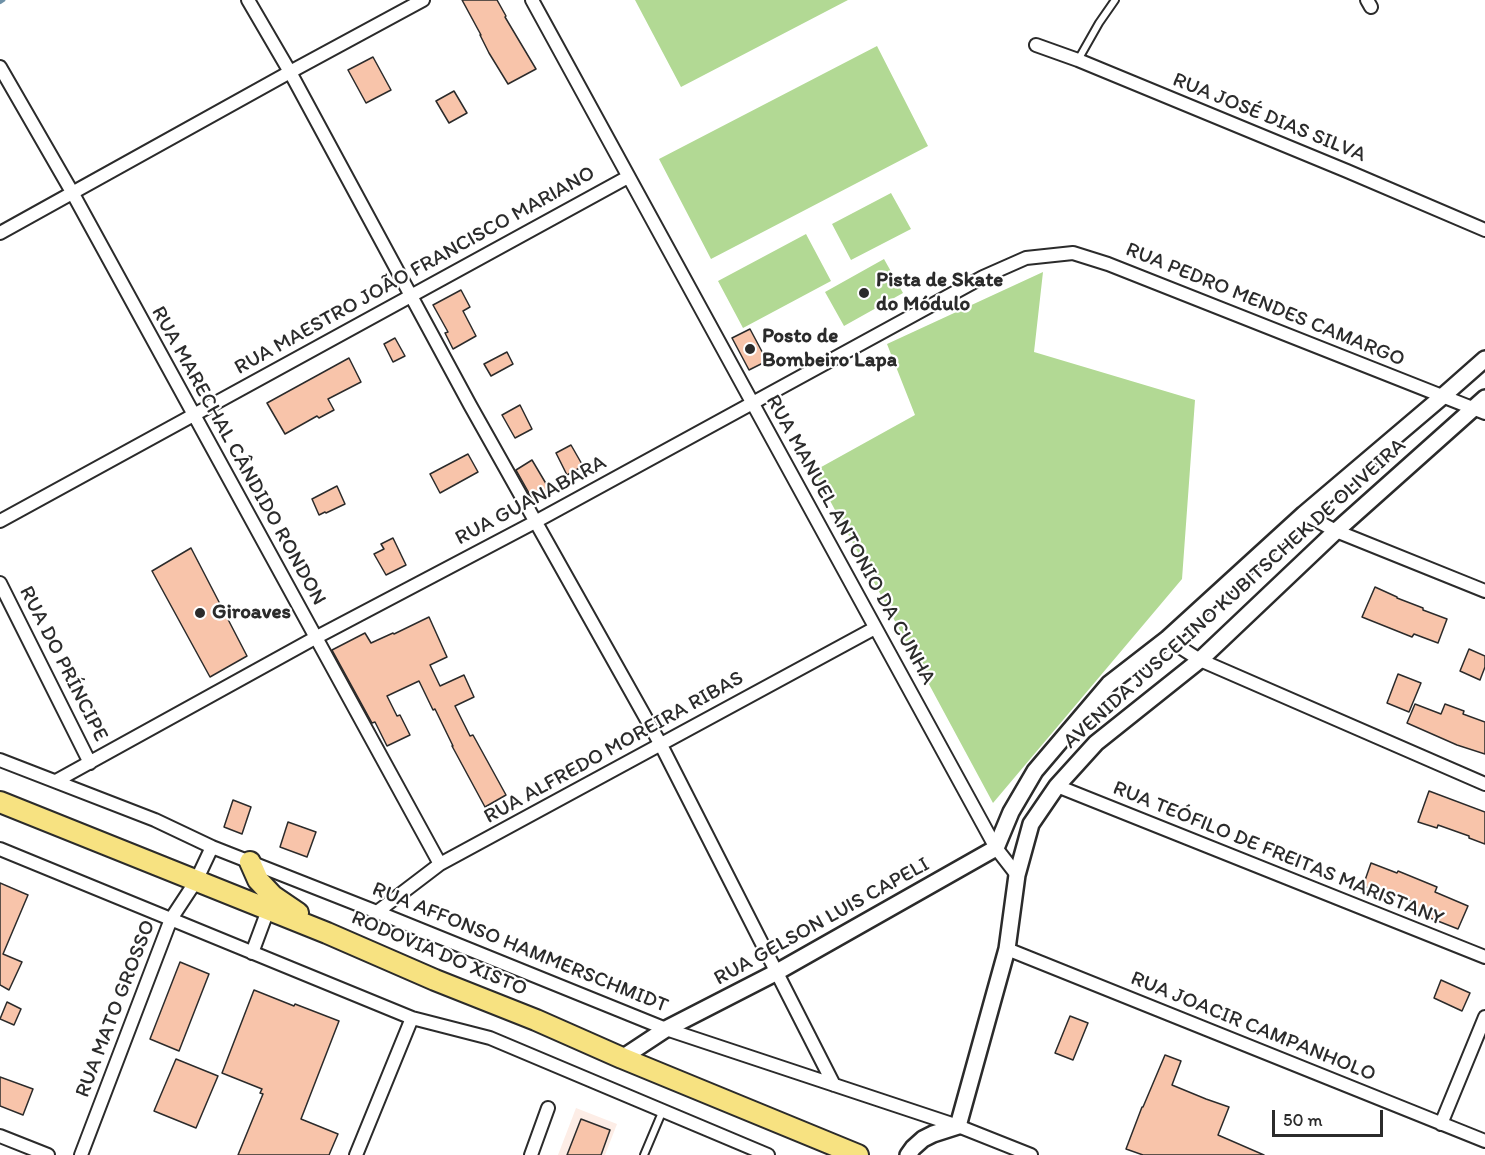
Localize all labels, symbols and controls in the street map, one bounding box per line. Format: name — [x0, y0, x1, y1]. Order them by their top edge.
street label: RUA JOSÉ DIAS SILVA — [1169, 68, 1369, 168]
street label: RUA MAESTRO JOÃO FRANCISCO MARIANO — [230, 161, 600, 381]
street label: RUA PEDRO MENDES CAMARGO — [1122, 237, 1408, 373]
place label: Pista de Skate do Módulo — [876, 268, 1003, 318]
marker: Pista de Skate do Módulo — [857, 286, 871, 300]
street label: RUA MARECHAL CÂNDIDO RONDON — [145, 302, 331, 610]
place label: Posto de Bombeiro Lapa — [762, 324, 897, 374]
marker: Posto de Bombeiro Lapa — [743, 342, 757, 356]
street label: RUA MANUEL ANTONIO DA CUNHA — [760, 391, 940, 689]
street label: AVENIDA JUSCELINO KUBITSCHEK DE OLIVEIRA — [1059, 433, 1411, 755]
street label: RUA GUANABARA — [451, 451, 611, 551]
street label: RUA DO PRÍNCIPE — [13, 582, 113, 746]
place label: Giroaves — [212, 600, 291, 626]
marker: Giroaves — [193, 606, 207, 620]
street label: RUA ALFREDO MOREIRA RIBAS — [480, 666, 748, 830]
street label: RUA TEÓFILO DE FREITAS MARISTANY — [1109, 776, 1447, 932]
street label: RUA GELSON LUIS CAPELI — [710, 852, 934, 992]
street label: RUA AFFONSO HAMMERSCHMIDT — [368, 877, 672, 1019]
street label: RODOVIA DO XISTO — [347, 906, 531, 1002]
street label: RUA MATO GROSSO — [71, 917, 161, 1101]
street label: RUA JOACIR CAMPANHOLO — [1127, 966, 1379, 1088]
scale bar — [1275, 1098, 1386, 1136]
text: 50 m — [1283, 1109, 1323, 1131]

